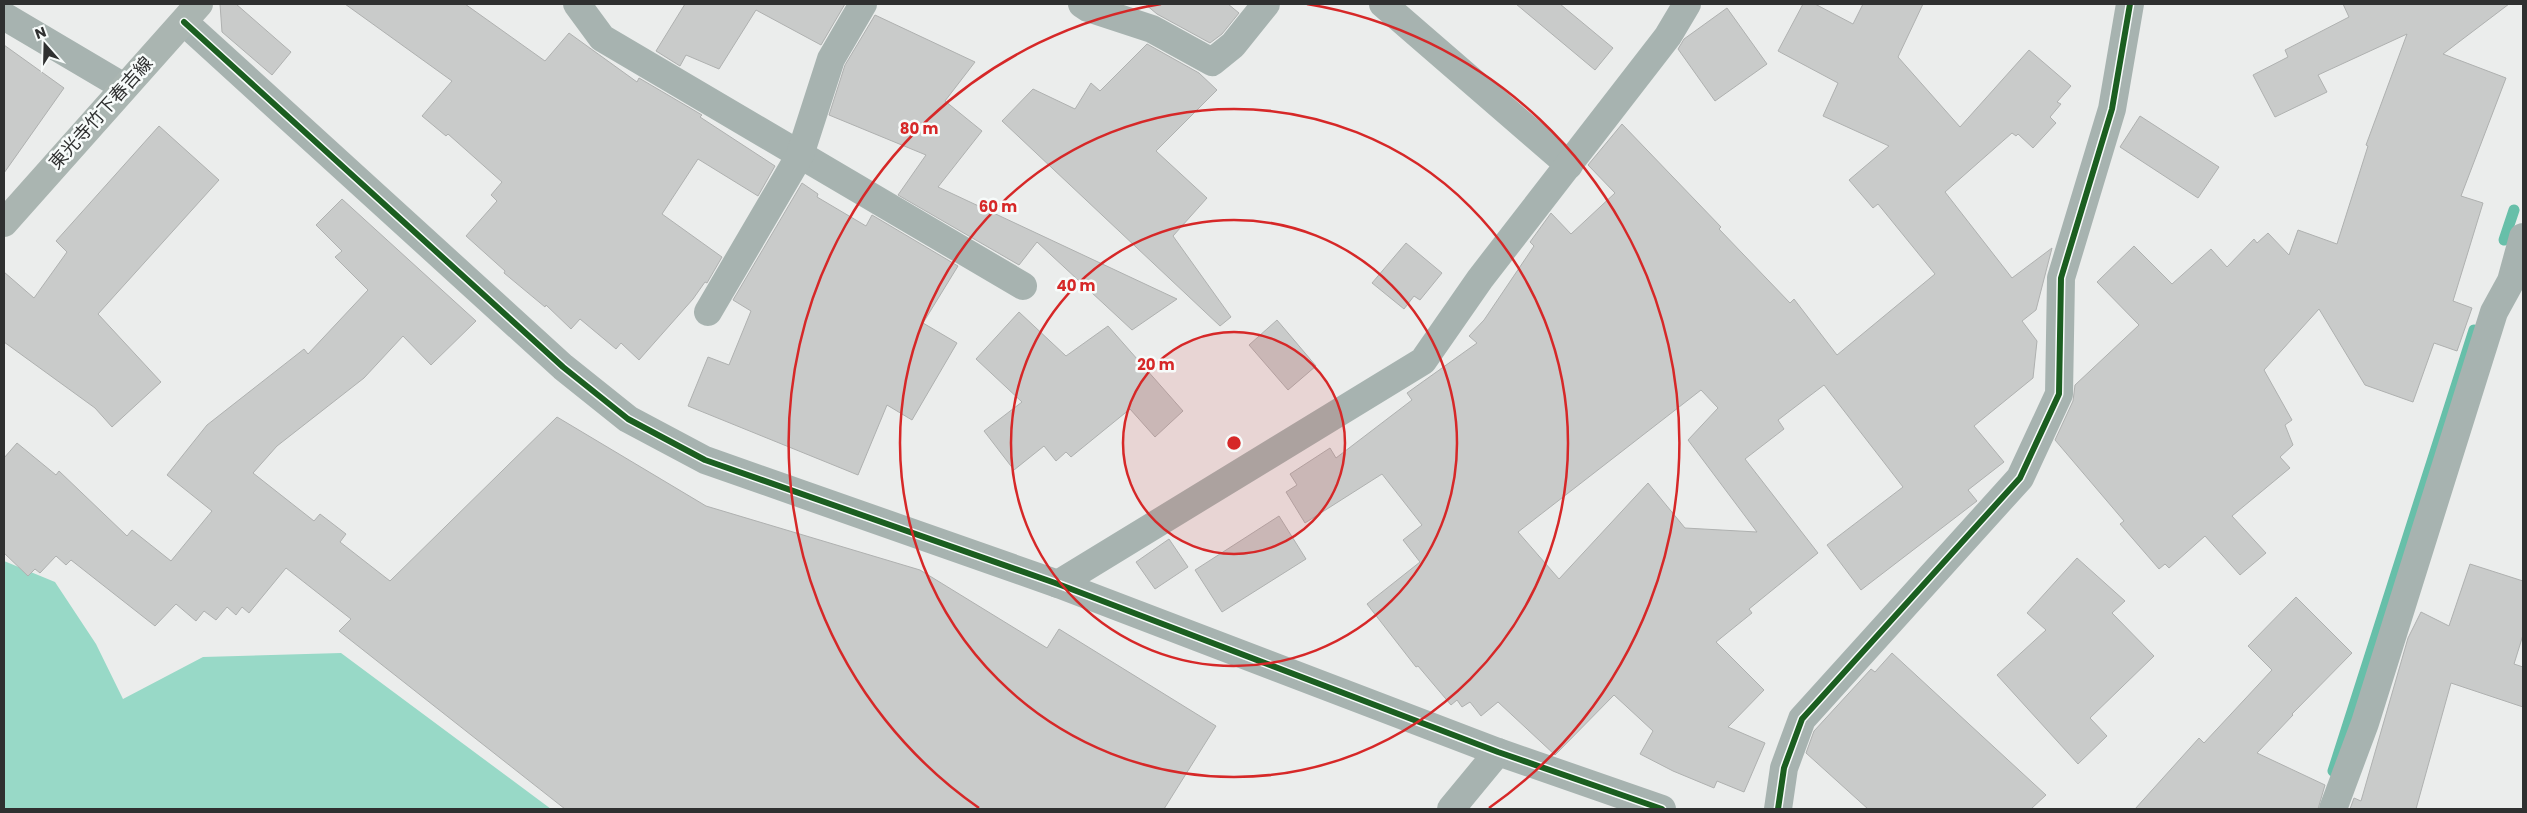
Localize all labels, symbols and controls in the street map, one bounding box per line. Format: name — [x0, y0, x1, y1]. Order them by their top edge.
north arrow — [20, 20, 70, 70]
text: N — [32, 22, 49, 44]
street label: 東光寺竹下春吉線 — [43, 51, 158, 175]
text: 80 m — [900, 118, 938, 139]
text: 60 m — [979, 196, 1017, 217]
text: 40 m — [1056, 275, 1096, 296]
text: 20 m — [1137, 354, 1175, 375]
centre of rings — [1225, 434, 1243, 452]

